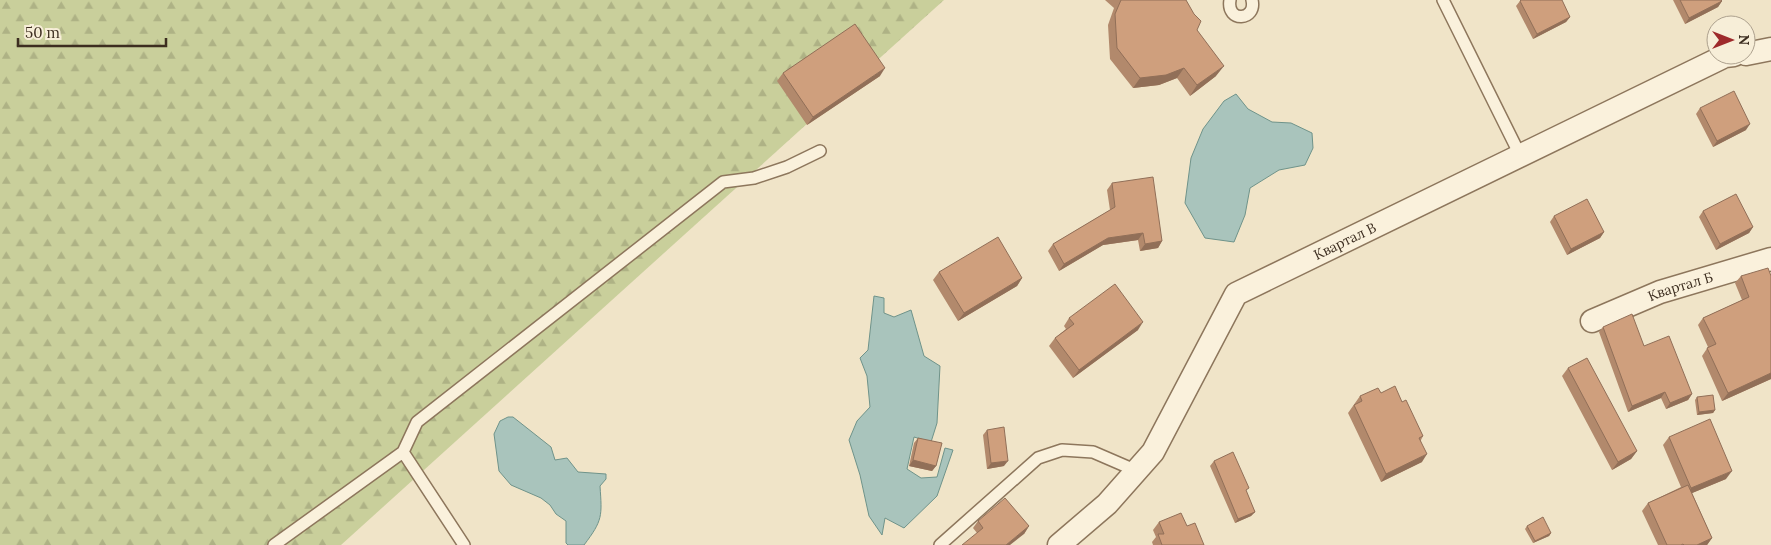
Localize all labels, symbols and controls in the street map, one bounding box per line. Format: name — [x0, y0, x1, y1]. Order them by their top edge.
scale bar — [18, 15, 165, 47]
north arrow — [1706, 15, 1756, 65]
text: 50 m — [25, 23, 60, 42]
text: N — [1735, 35, 1753, 46]
street label: Квартал В — [1311, 218, 1379, 264]
street label: Квартал Б — [1645, 268, 1715, 305]

